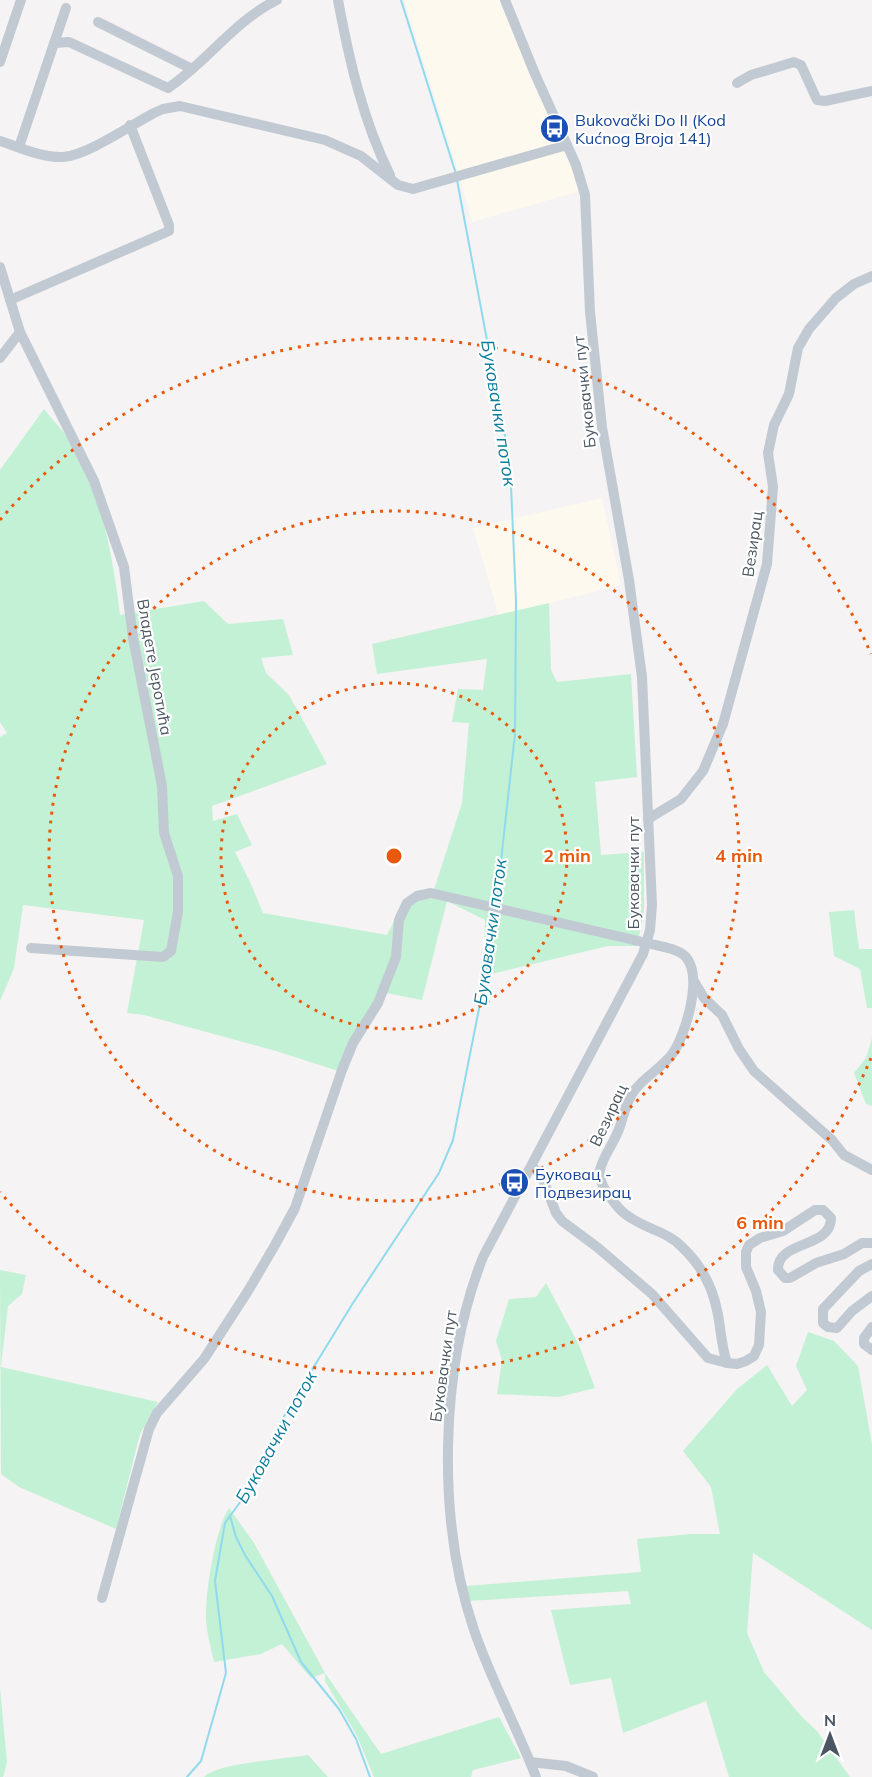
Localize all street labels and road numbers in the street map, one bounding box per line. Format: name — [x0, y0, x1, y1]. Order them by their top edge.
street label: Буковачки пут — [568, 334, 600, 449]
street label: Везирац — [737, 509, 767, 578]
street label: Владете Јеротића — [133, 597, 177, 737]
street label: Буковачки пут — [623, 816, 643, 929]
street label: Везирац — [585, 1080, 631, 1149]
street label: Буковачки пут — [425, 1308, 461, 1423]

